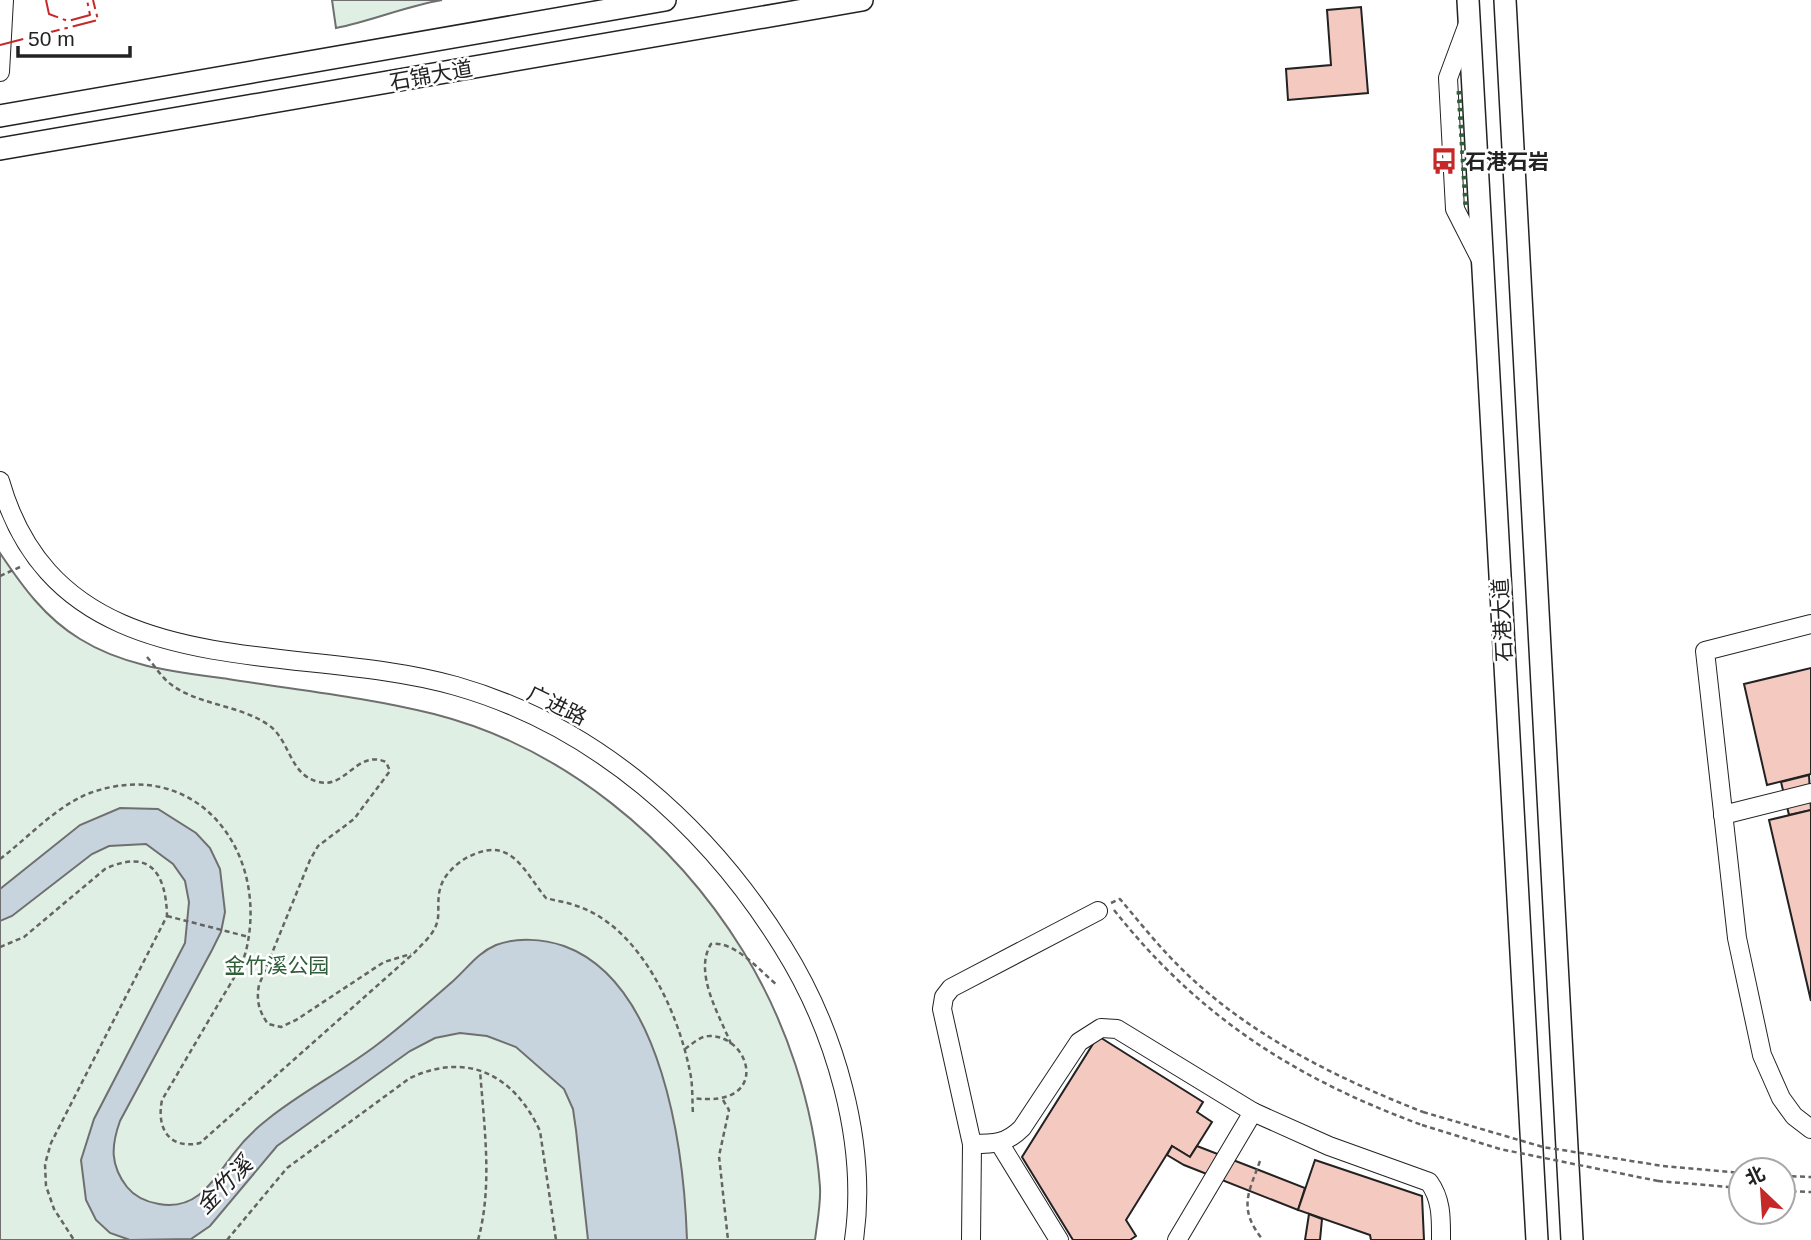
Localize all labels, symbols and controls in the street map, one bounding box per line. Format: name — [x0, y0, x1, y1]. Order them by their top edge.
scale bar — [18, 14, 130, 58]
text: 50 m — [28, 27, 75, 50]
street label: 石锦大道 — [388, 56, 474, 94]
bus stop icon: 石港石岩 — [1429, 146, 1459, 176]
place label: 石港石岩 — [1465, 150, 1549, 173]
street label: 石港大道 — [1488, 577, 1516, 663]
street label: 广进路 — [524, 681, 590, 729]
park label: 金竹溪公园 — [225, 954, 330, 977]
water label: 金竹溪 — [191, 1149, 259, 1219]
north arrow — [1727, 1156, 1797, 1226]
text: 北 — [1742, 1163, 1768, 1190]

